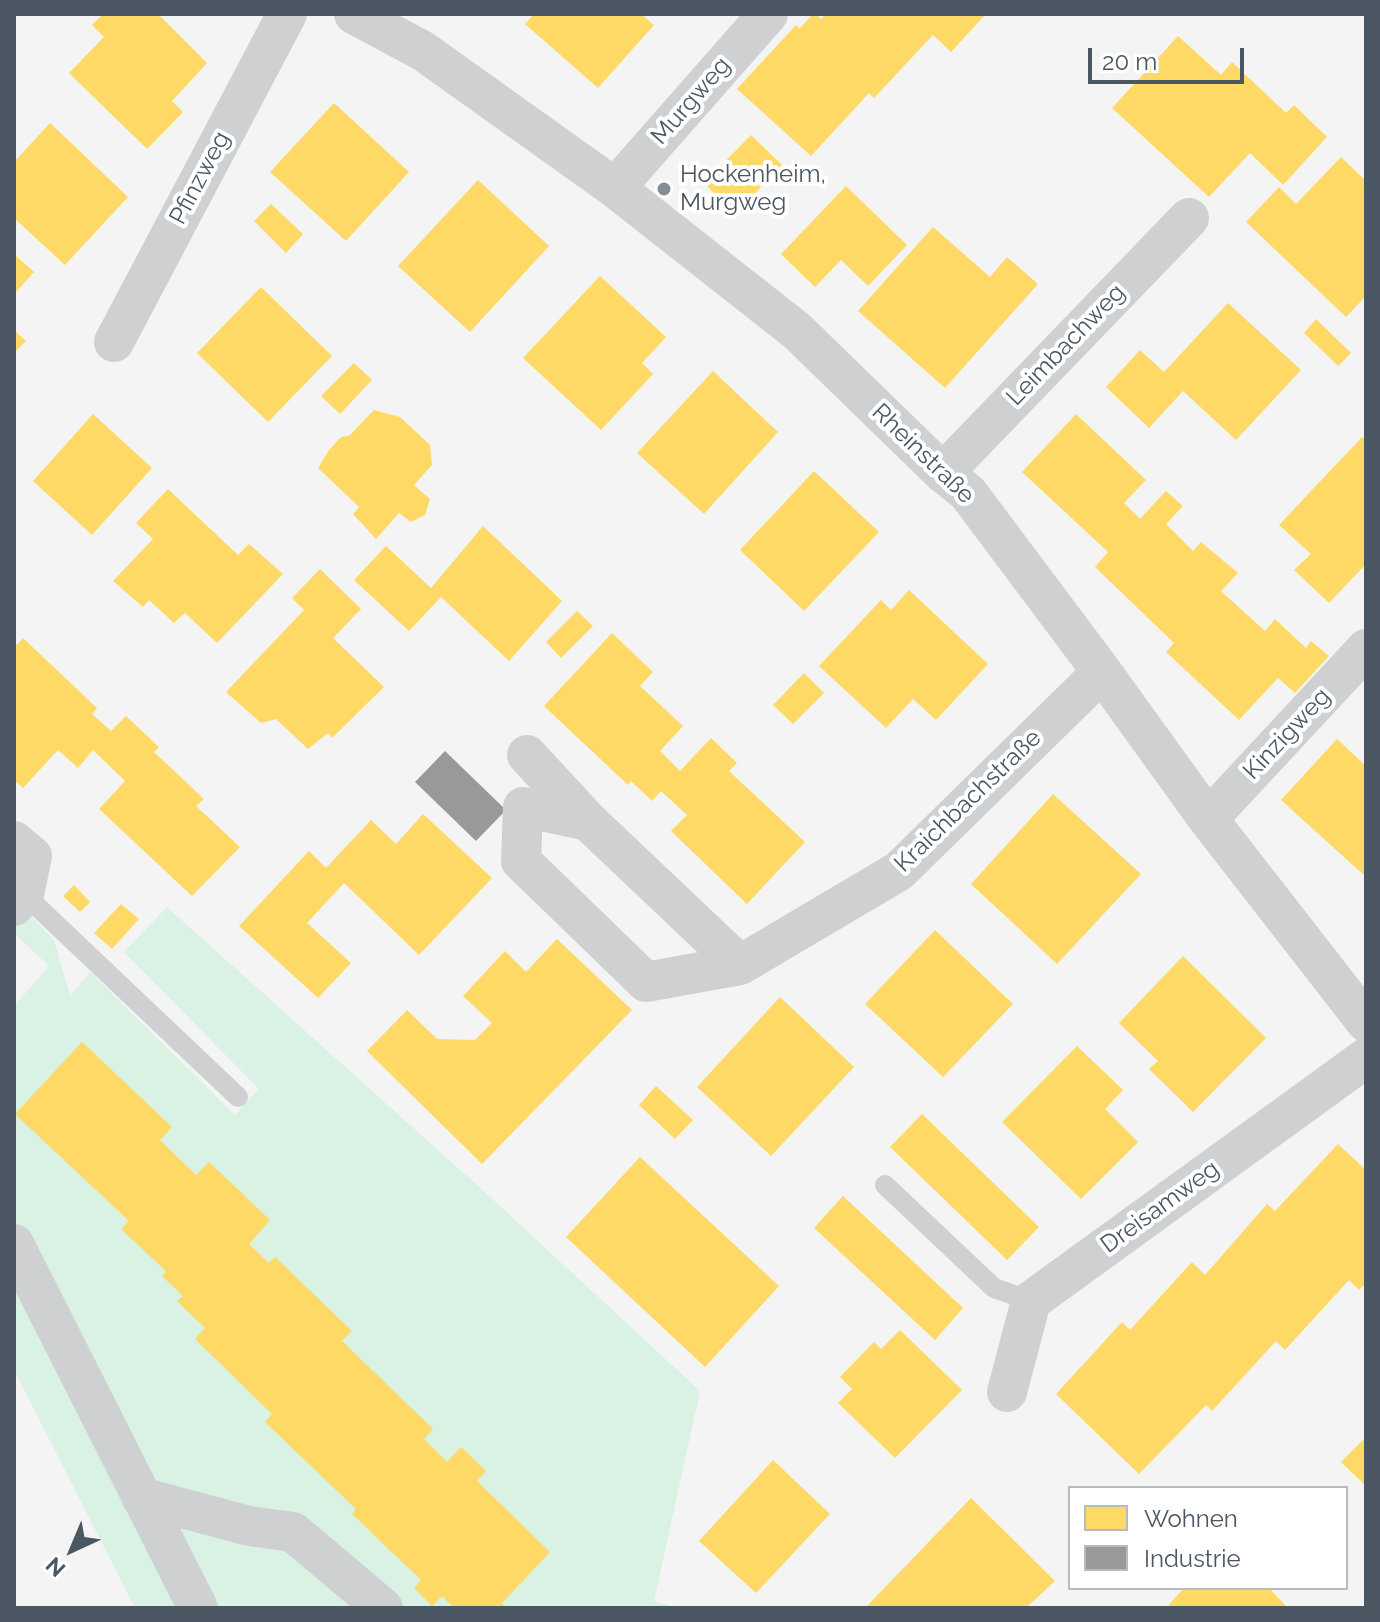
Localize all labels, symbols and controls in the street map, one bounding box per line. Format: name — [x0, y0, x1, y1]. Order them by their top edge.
scale bar — [1092, 32, 1248, 82]
text: 20 m — [1102, 47, 1157, 76]
street label: Murgweg — [645, 51, 737, 151]
street label: Pfinzweg — [164, 127, 236, 229]
place label: Hockenheim, Murgweg — [680, 161, 826, 217]
marker: Hockenheim, Murgweg — [655, 180, 673, 198]
street label: Leimbachweg — [1001, 278, 1131, 412]
street label: Rheinstraße — [866, 398, 980, 510]
street label: Kinzigweg — [1237, 682, 1337, 786]
street label: Kraichbachstraße — [889, 724, 1047, 878]
street label: Dreisamweg — [1095, 1155, 1225, 1259]
legend — [1068, 1486, 1348, 1590]
text: Wohnen — [1144, 1504, 1238, 1533]
north arrow — [32, 1510, 112, 1590]
text: Industrie — [1144, 1544, 1241, 1573]
text: N — [40, 1552, 70, 1582]

